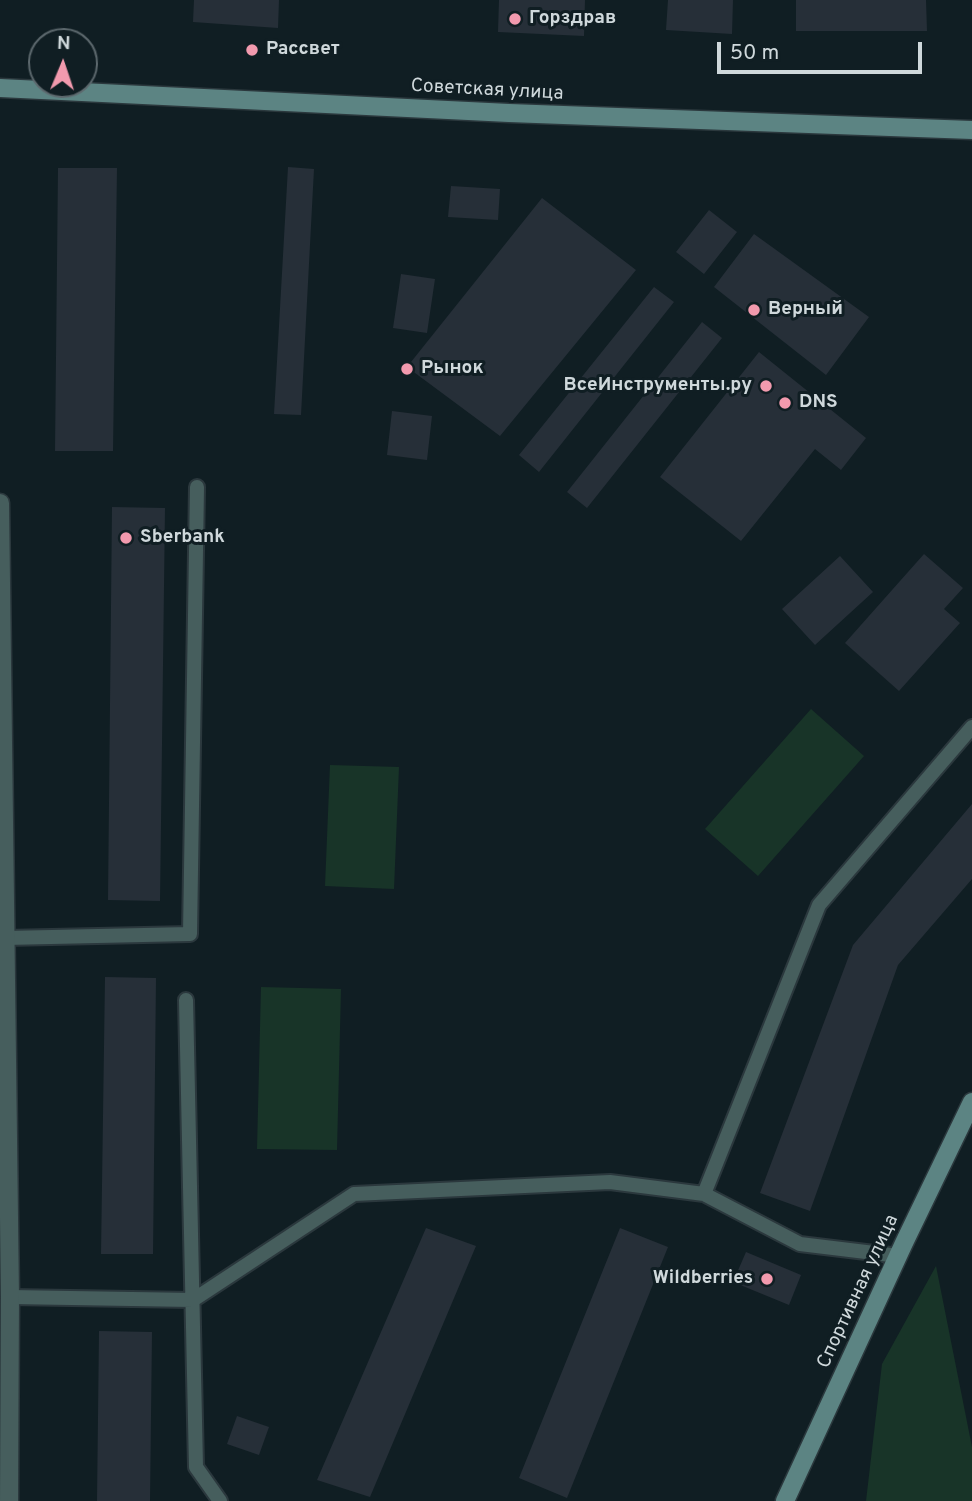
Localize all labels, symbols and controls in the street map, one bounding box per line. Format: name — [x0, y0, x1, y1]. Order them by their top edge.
place label: Горздрав — [529, 8, 616, 30]
marker: Горздрав — [507, 11, 523, 27]
north arrow — [28, 28, 98, 98]
scale bar — [720, 28, 925, 72]
text: N — [56, 32, 71, 56]
place label: Рассвет — [266, 39, 340, 61]
text: 50 m — [730, 40, 779, 67]
marker: Рассвет — [244, 42, 260, 58]
street label: Советская улица — [410, 76, 564, 106]
place label: Верный — [768, 299, 843, 321]
marker: Верный — [746, 302, 762, 318]
place label: Рынок — [421, 358, 484, 380]
marker: Рынок — [399, 361, 415, 377]
place label: ВсеИнструменты.ру — [564, 375, 752, 397]
marker: ВсеИнструменты.ру — [758, 378, 774, 394]
place label: DNS — [799, 392, 838, 414]
marker: DNS — [777, 395, 793, 411]
place label: Sberbank — [140, 527, 225, 549]
marker: Sberbank — [118, 530, 134, 546]
street label: Спортивная улица — [813, 1212, 905, 1372]
place label: Wildberries — [653, 1268, 753, 1290]
marker: Wildberries — [759, 1271, 775, 1287]

